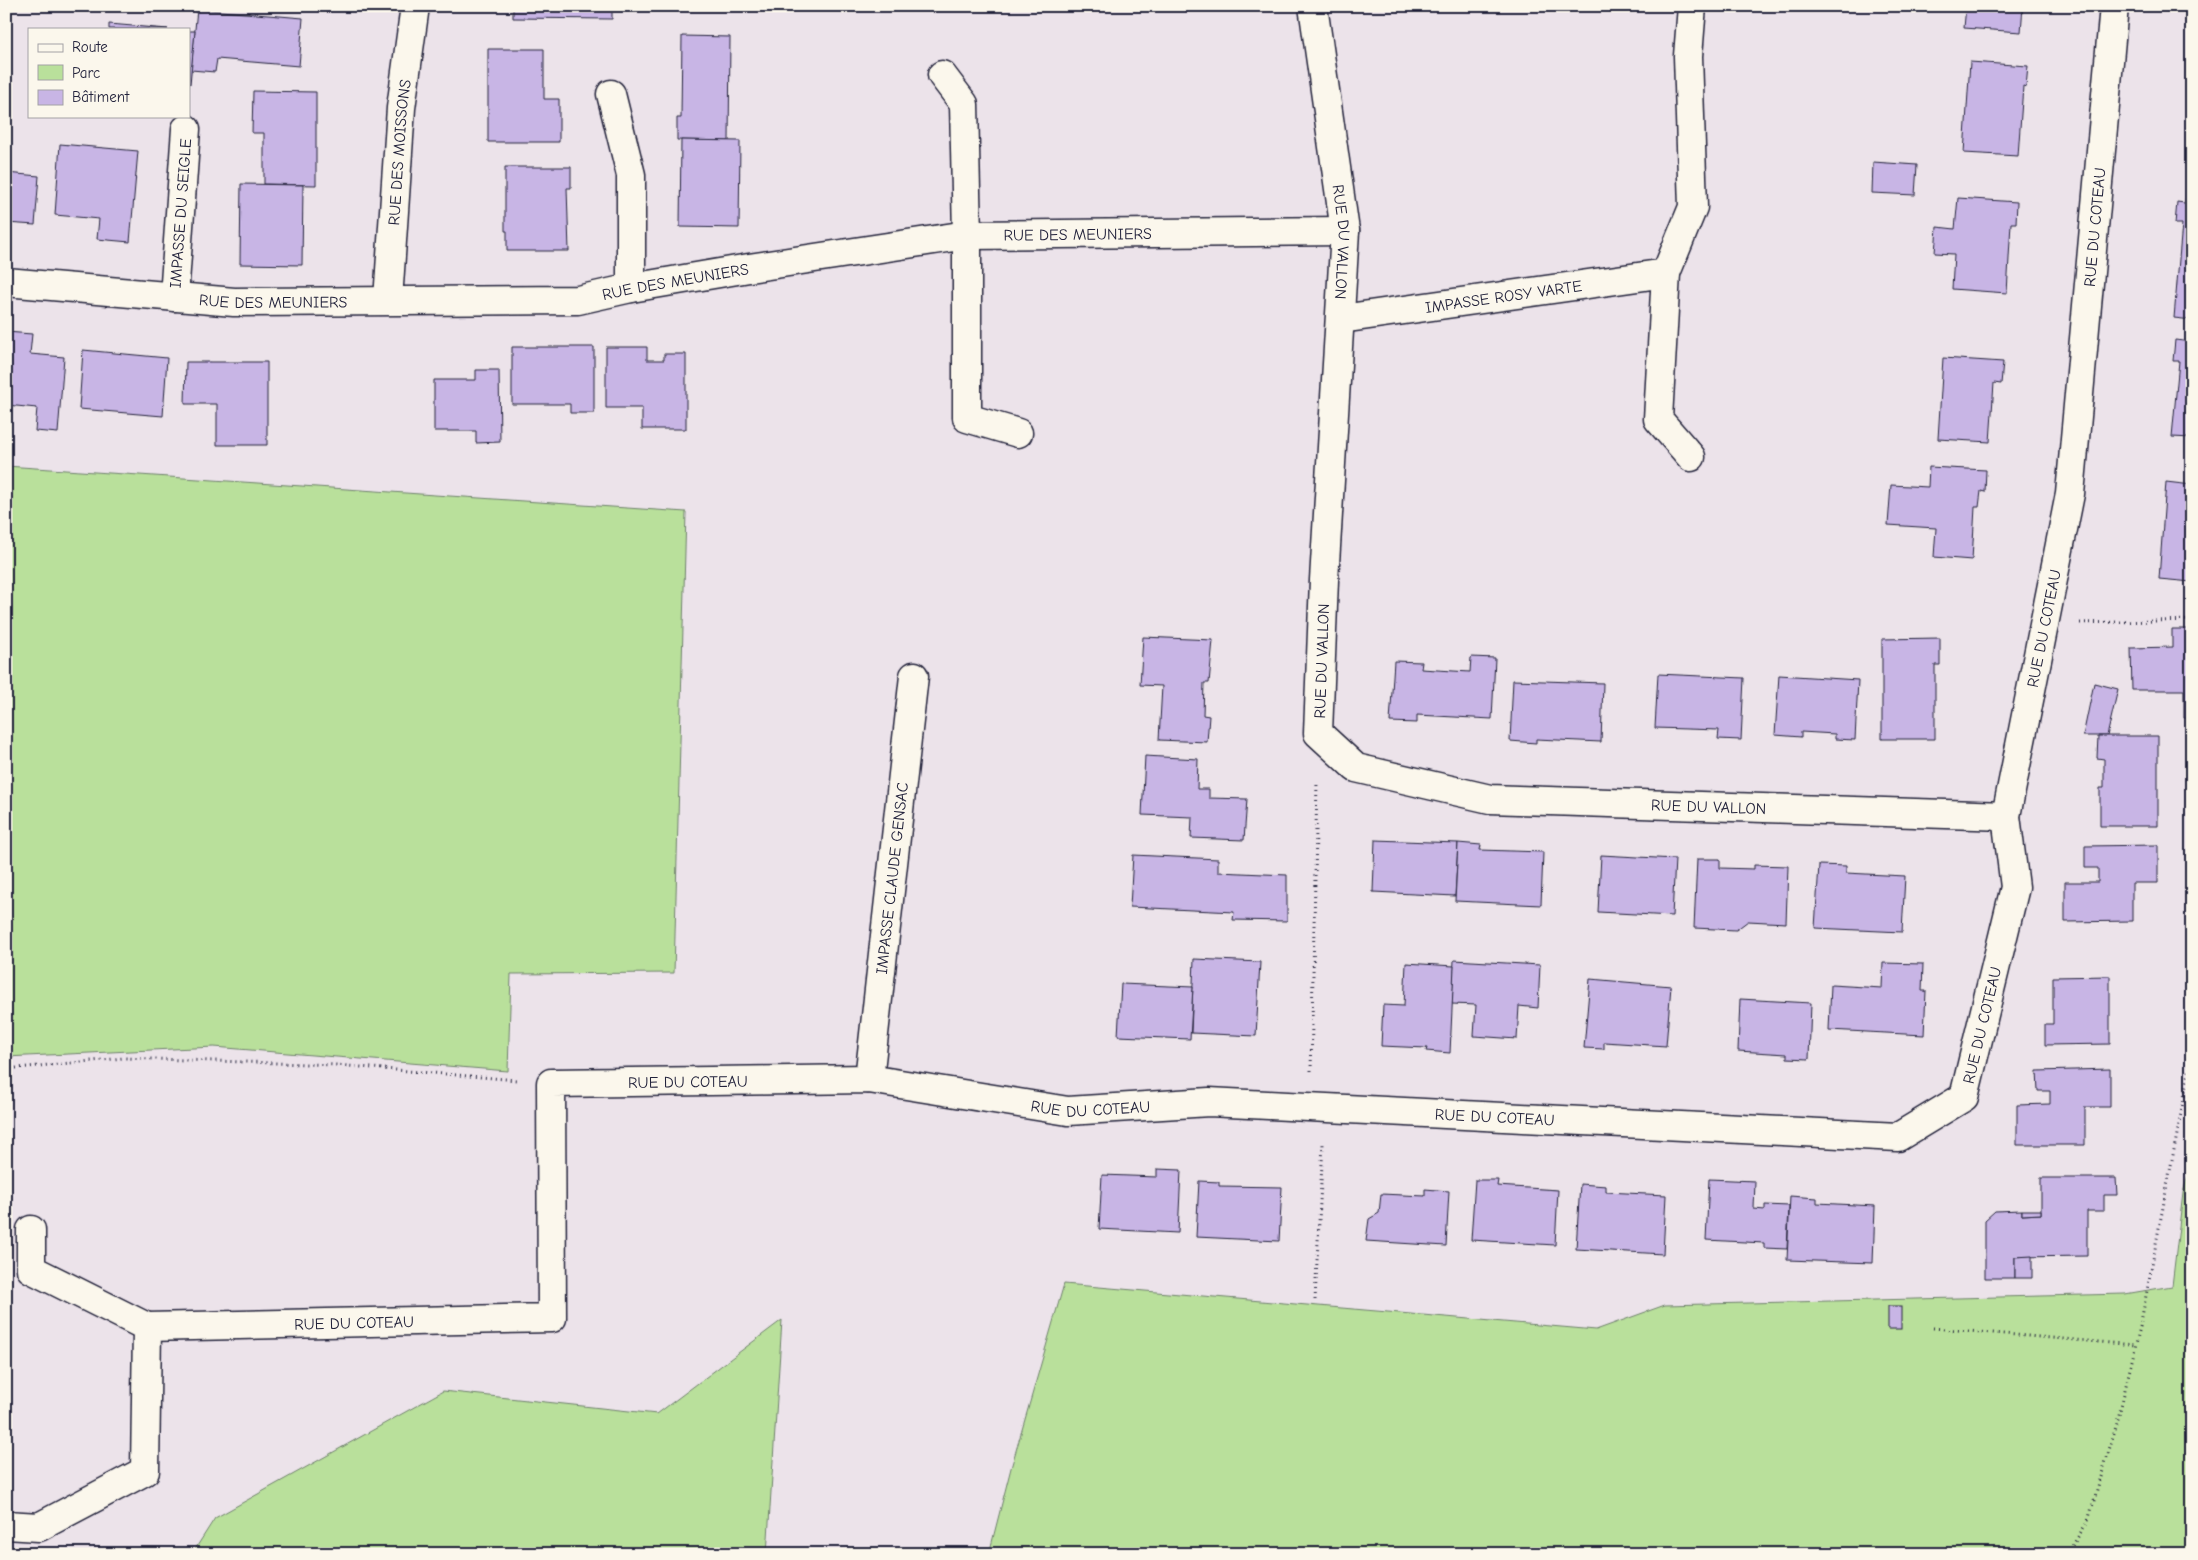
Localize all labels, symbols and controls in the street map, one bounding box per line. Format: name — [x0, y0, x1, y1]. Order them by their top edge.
legend — [28, 28, 190, 118]
text: Route — [72, 38, 108, 56]
text: Parc — [72, 64, 100, 82]
street label: RUE DES MOISSONS — [385, 78, 415, 226]
text: Bâtiment — [72, 88, 130, 106]
street label: IMPASSE DU SEIGLE — [167, 137, 195, 289]
street label: RUE DU COTEAU — [2081, 167, 2109, 288]
street label: RUE DU VALLON — [1328, 183, 1353, 300]
street label: RUE DES MEUNIERS — [1003, 225, 1152, 245]
street label: RUE DES MEUNIERS — [600, 260, 750, 304]
street label: IMPASSE ROSY VARTE — [1424, 277, 1583, 317]
street label: RUE DES MEUNIERS — [198, 291, 348, 312]
street label: RUE DU COTEAU — [2024, 568, 2065, 689]
street label: RUE DU VALLON — [1311, 603, 1333, 719]
street label: IMPASSE CLAUDE GENSAC — [873, 781, 912, 975]
street label: RUE DU VALLON — [1651, 796, 1767, 818]
street label: RUE DU COTEAU — [1960, 965, 2005, 1086]
street label: RUE DU COTEAU — [628, 1073, 748, 1092]
street label: RUE DU COTEAU — [1029, 1097, 1151, 1121]
street label: RUE DU COTEAU — [1434, 1105, 1555, 1130]
street label: RUE DU COTEAU — [294, 1313, 414, 1334]

